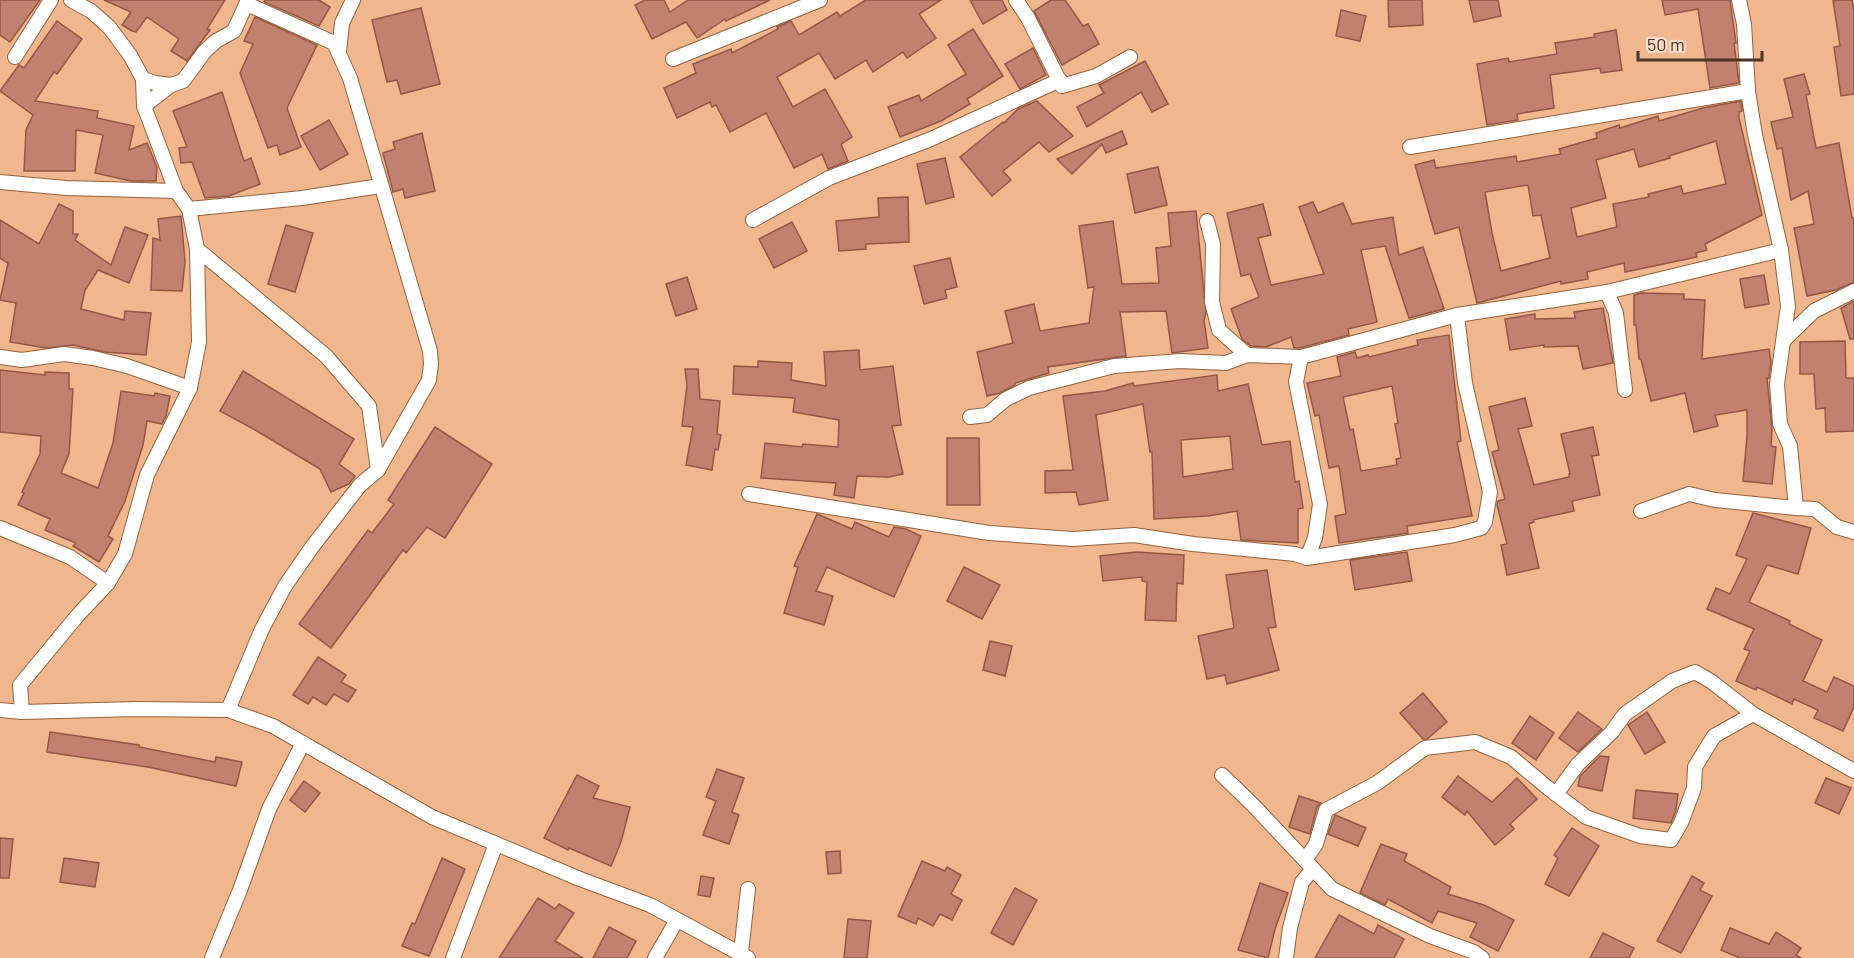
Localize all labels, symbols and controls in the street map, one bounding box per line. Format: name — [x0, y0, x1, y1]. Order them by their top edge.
scale bar — [1638, 24, 1762, 62]
text: 50 m — [1647, 33, 1685, 55]

